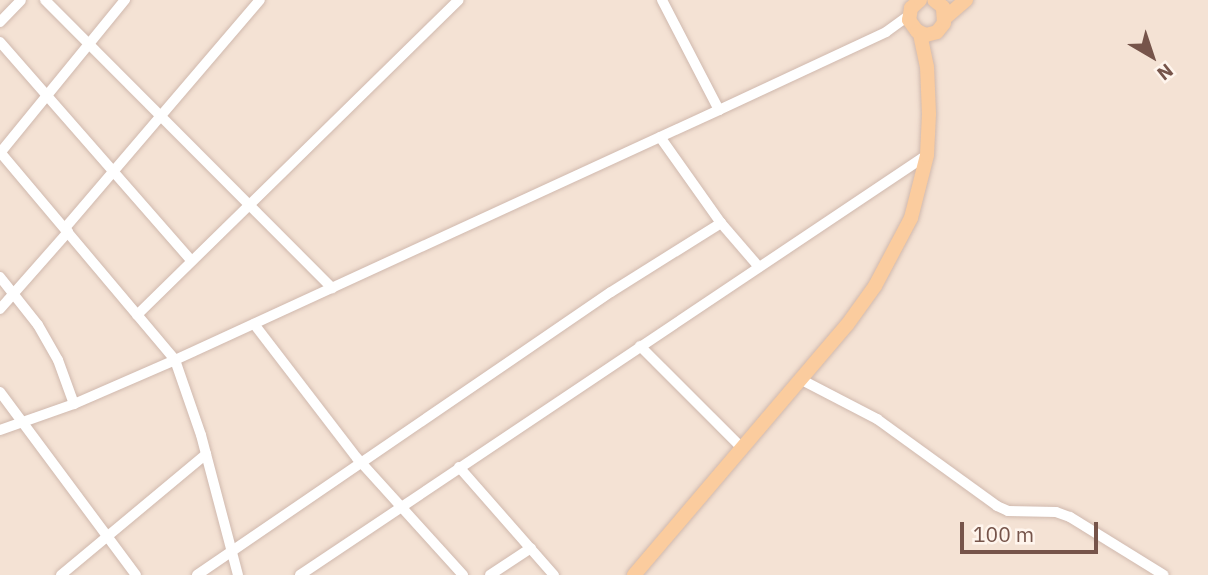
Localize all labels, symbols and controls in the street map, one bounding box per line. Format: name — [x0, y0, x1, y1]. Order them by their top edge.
north arrow — [1117, 21, 1187, 91]
text: N — [1152, 59, 1178, 86]
scale bar — [963, 508, 1101, 552]
text: 100 m — [973, 520, 1034, 548]

